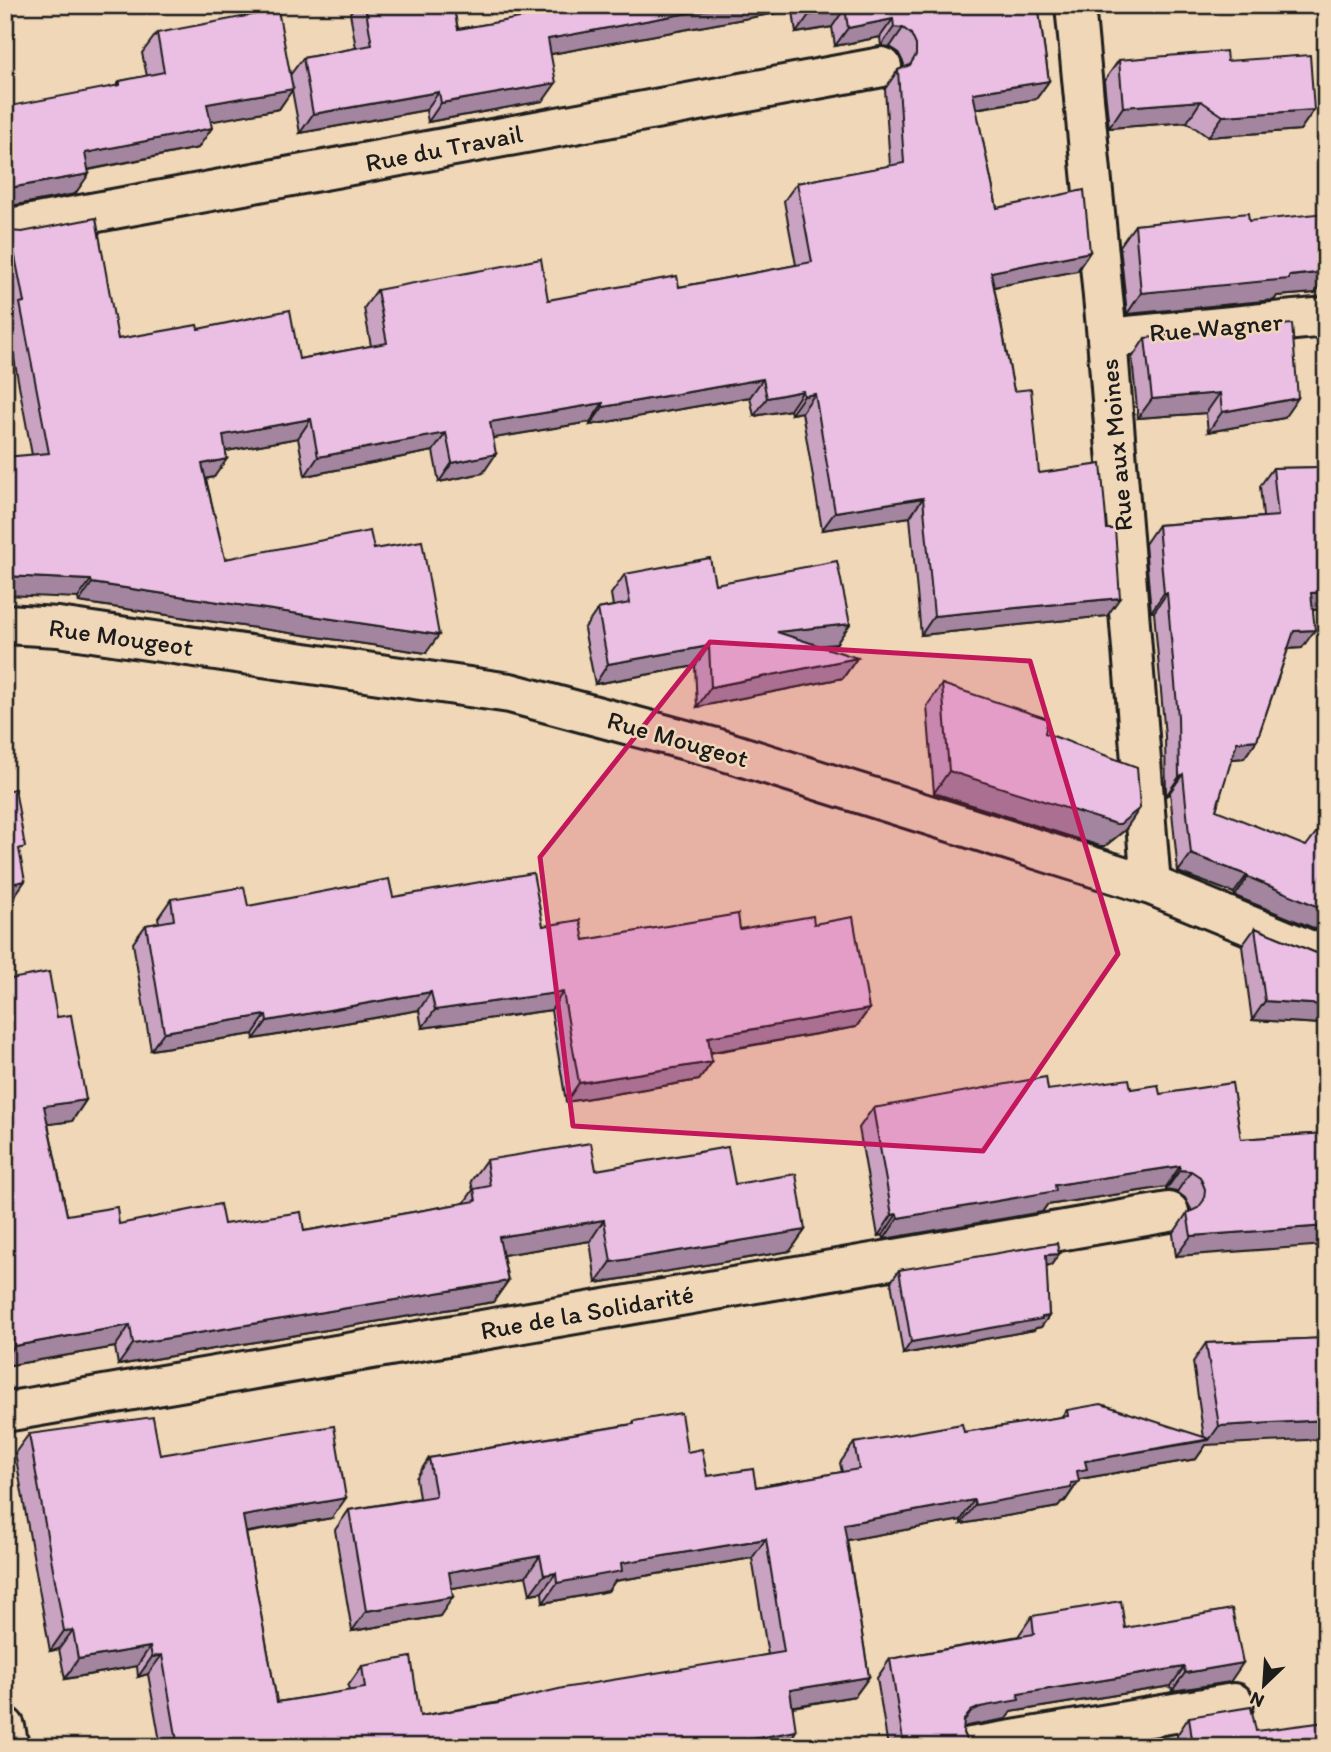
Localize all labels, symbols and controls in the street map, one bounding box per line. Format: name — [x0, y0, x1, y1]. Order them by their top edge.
street label: Rue du Travail — [363, 117, 525, 179]
street label: Rue Wagner — [1148, 305, 1285, 349]
street label: Rue aux Moines — [1093, 357, 1139, 533]
street label: Rue Mougeot — [47, 611, 196, 663]
street label: Rue Mougeot — [604, 704, 753, 775]
street label: Rue de la Solidarité — [478, 1277, 696, 1347]
north arrow — [1230, 1650, 1300, 1720]
text: N — [1246, 1687, 1268, 1713]

